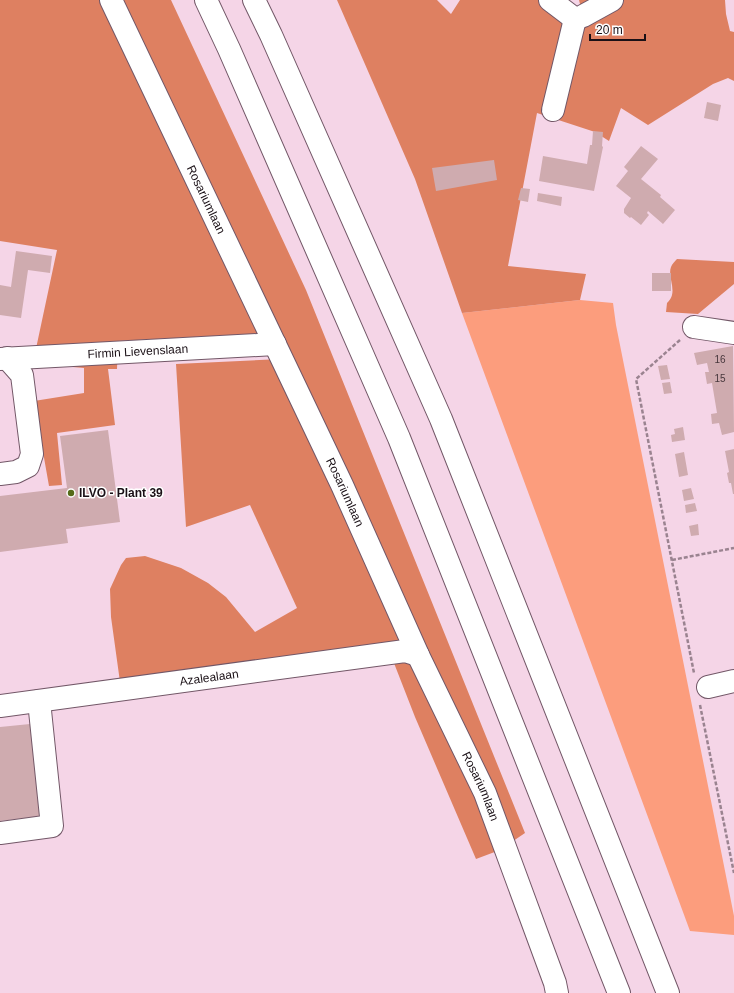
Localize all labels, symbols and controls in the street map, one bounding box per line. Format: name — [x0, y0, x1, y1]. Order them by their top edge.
scale bar — [590, 16, 645, 42]
text: 20 m — [596, 23, 623, 37]
street label: Rosariumlaan — [184, 163, 228, 236]
street label: Firmin Lievenslaan — [87, 342, 189, 361]
house number: 16 — [714, 354, 726, 365]
house number: 15 — [714, 373, 726, 384]
street label: Rosariumlaan — [323, 456, 367, 529]
place label: ILVO - Plant 39 — [79, 486, 163, 500]
marker: ILVO - Plant 39 — [66, 488, 76, 498]
street label: Azalealaan — [179, 667, 239, 689]
street label: Rosariumlaan — [459, 750, 502, 823]

